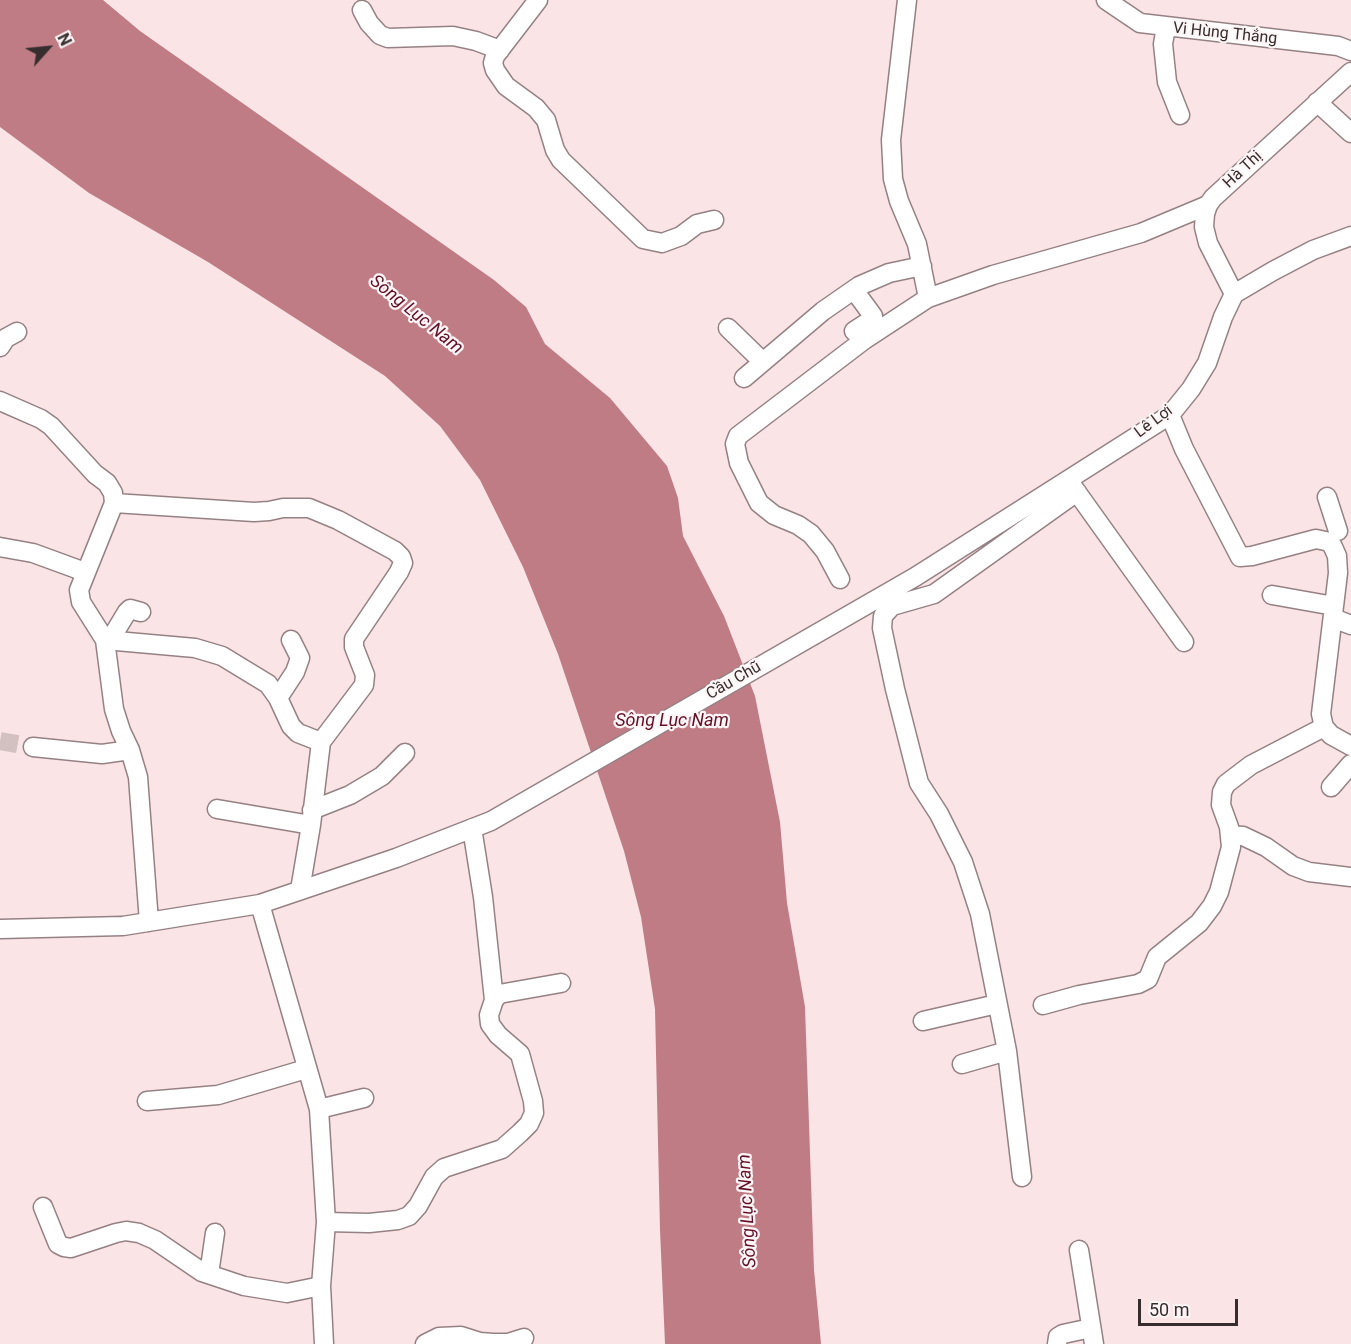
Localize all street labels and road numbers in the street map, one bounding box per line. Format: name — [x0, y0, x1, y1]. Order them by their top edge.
street label: Vi Hùng Thắng — [1172, 19, 1278, 49]
street label: Hà Thị — [1220, 147, 1266, 193]
street label: Lê Lợi — [1131, 401, 1177, 443]
street label: Cầu Chũ — [703, 658, 765, 704]

